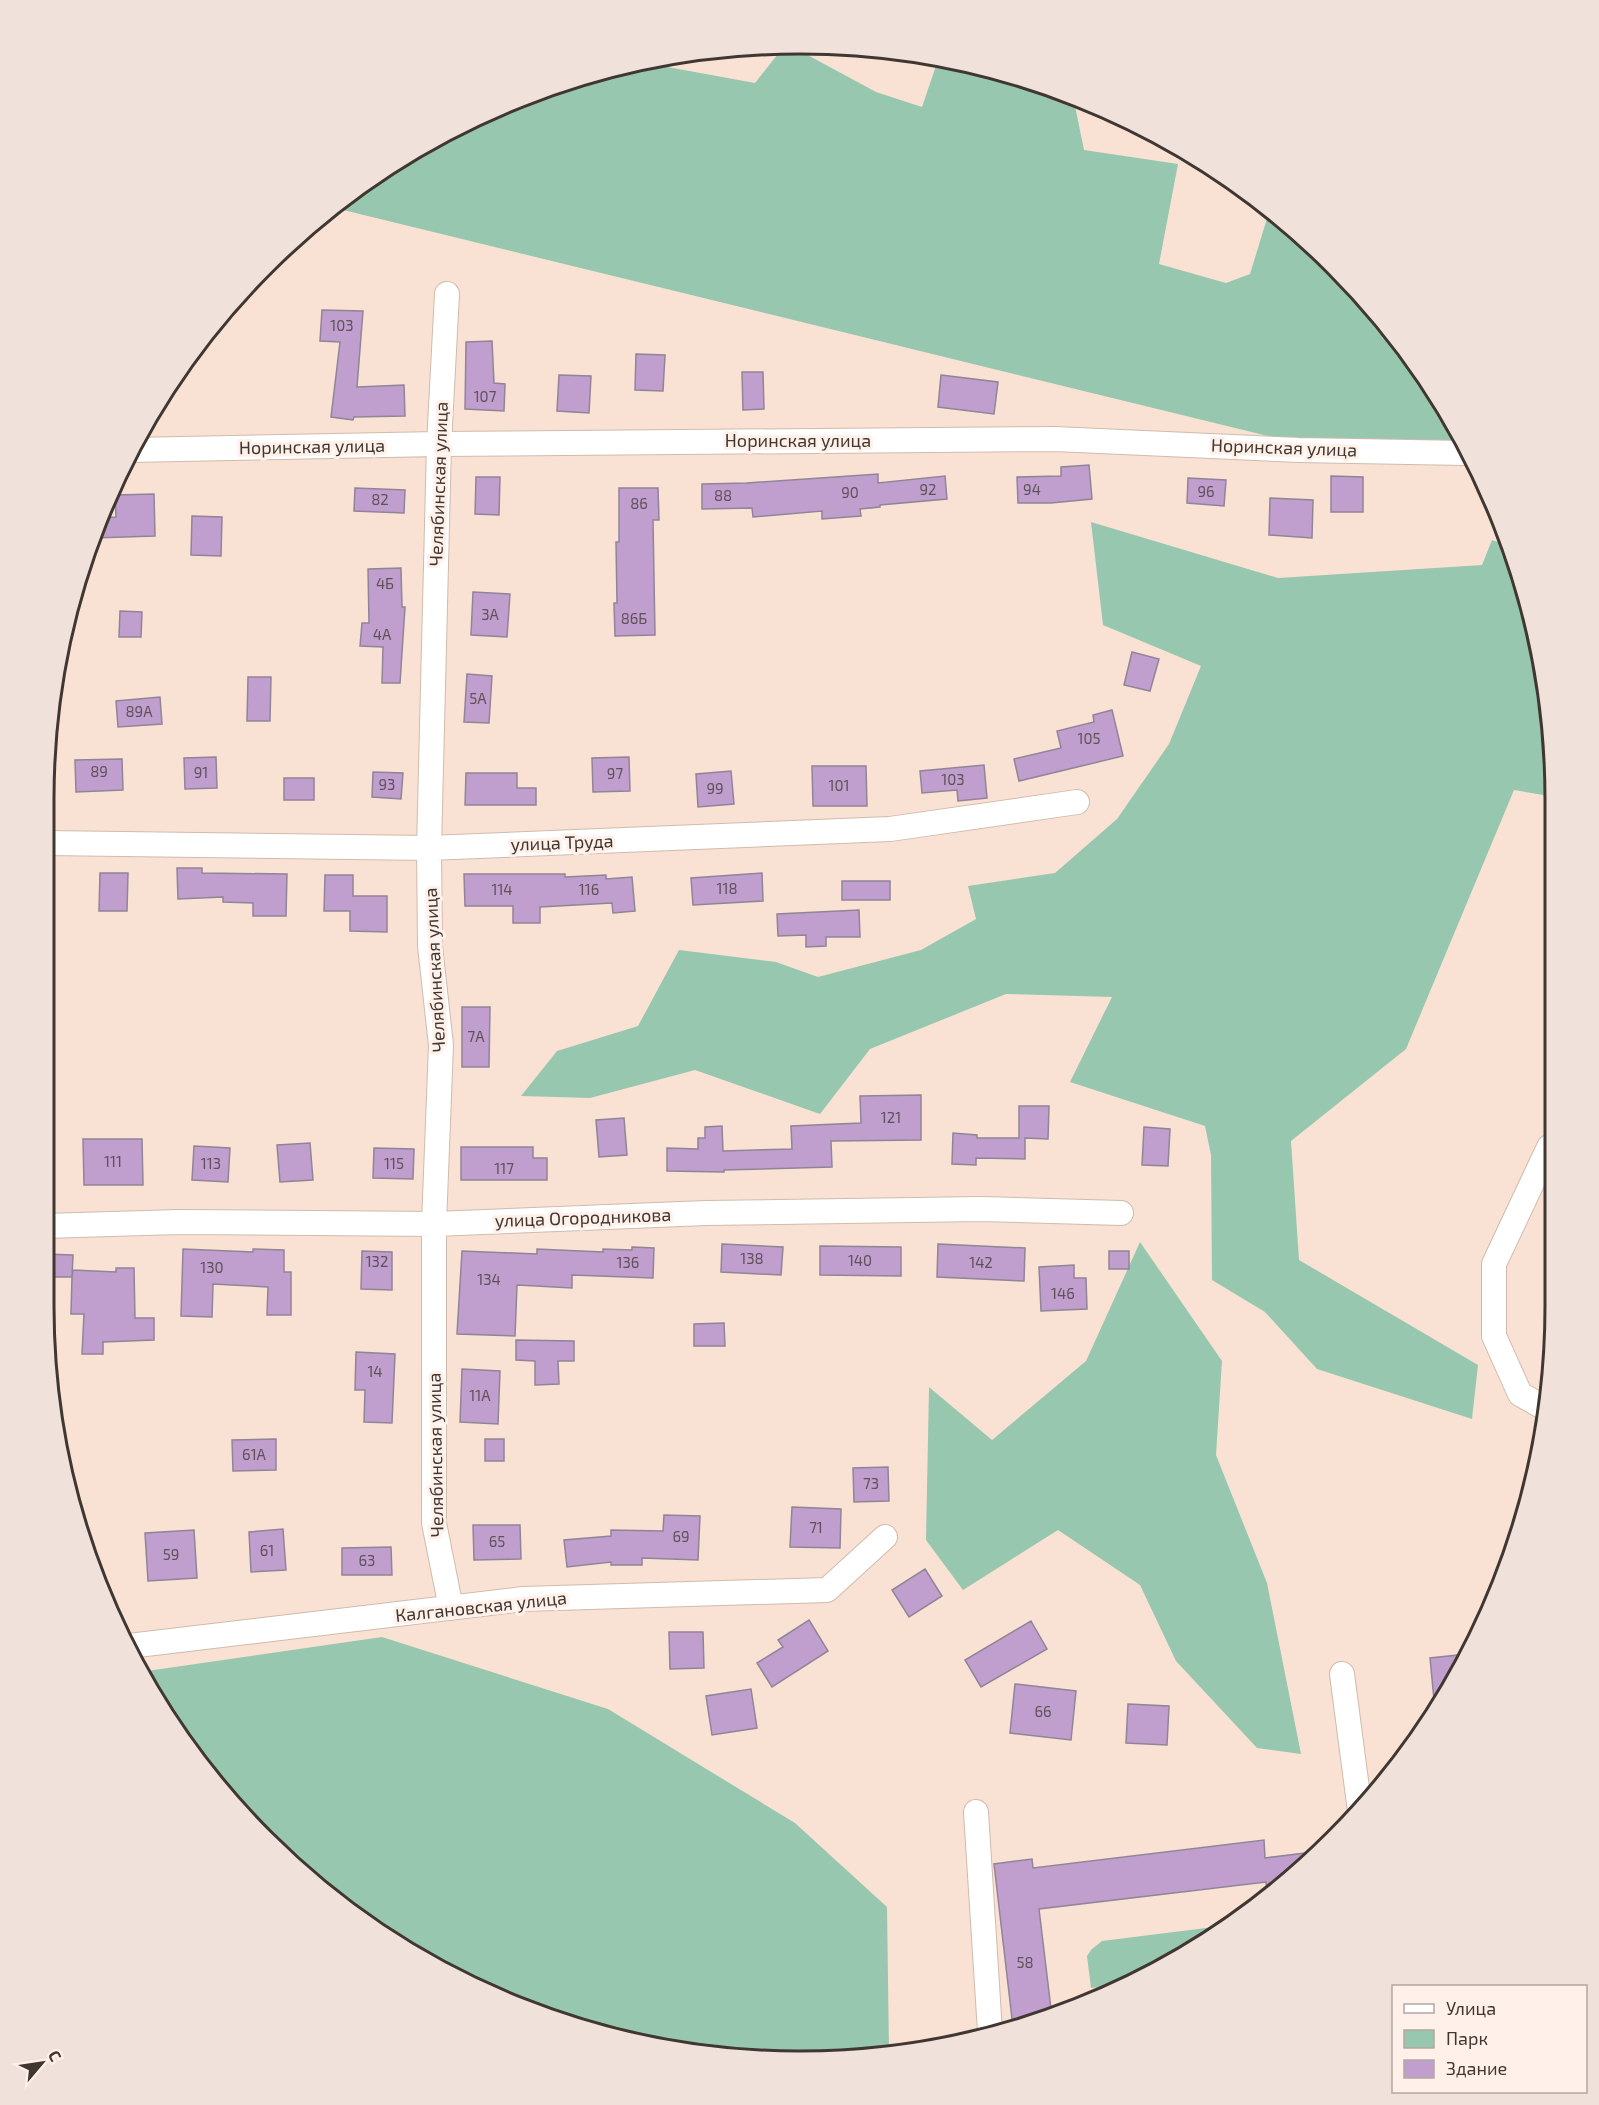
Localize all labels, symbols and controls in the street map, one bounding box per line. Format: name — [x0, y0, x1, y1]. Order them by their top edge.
house number: 103 — [330, 316, 354, 334]
house number: 107 — [474, 387, 497, 405]
street label: Челябинская улица — [424, 401, 452, 567]
street label: Норинская улица — [725, 429, 871, 451]
street label: Норинская улица — [1211, 433, 1358, 461]
street label: Норинская улица — [239, 434, 385, 458]
house number: 92 — [919, 480, 937, 498]
house number: 94 — [1023, 480, 1041, 498]
house number: 96 — [1197, 482, 1215, 500]
house number: 90 — [841, 483, 859, 501]
house number: 88 — [714, 486, 732, 504]
house number: 82 — [371, 490, 389, 508]
house number: 86 — [630, 494, 648, 512]
house number: 4Б — [376, 574, 394, 592]
house number: 3А — [481, 605, 500, 623]
house number: 86Б — [621, 609, 647, 627]
house number: 4А — [373, 625, 392, 643]
house number: 5А — [469, 689, 487, 707]
house number: 89А — [125, 702, 153, 720]
house number: 105 — [1077, 729, 1101, 747]
house number: 89 — [90, 762, 108, 780]
house number: 91 — [194, 763, 208, 781]
house number: 97 — [607, 764, 623, 782]
house number: 103 — [941, 770, 965, 788]
house number: 93 — [379, 775, 395, 793]
house number: 101 — [829, 776, 850, 794]
house number: 99 — [706, 779, 724, 797]
street label: улица Труда — [510, 829, 614, 855]
house number: 118 — [716, 879, 738, 897]
house number: 114 — [491, 880, 513, 898]
house number: 116 — [579, 880, 599, 898]
street label: Челябинская улица — [419, 887, 449, 1053]
house number: 7А — [467, 1027, 485, 1045]
house number: 121 — [881, 1108, 901, 1126]
house number: 111 — [104, 1152, 122, 1170]
house number: 113 — [201, 1154, 221, 1172]
house number: 115 — [384, 1154, 404, 1172]
house number: 117 — [494, 1159, 514, 1177]
street label: улица Огородникова — [494, 1203, 672, 1231]
house number: 138 — [740, 1249, 764, 1267]
house number: 140 — [848, 1251, 872, 1269]
house number: 132 — [366, 1252, 388, 1270]
house number: 136 — [617, 1253, 639, 1271]
house number: 142 — [969, 1253, 993, 1271]
house number: 130 — [200, 1258, 224, 1276]
house number: 134 — [477, 1270, 501, 1288]
house number: 146 — [1051, 1284, 1075, 1302]
house number: 14 — [367, 1362, 383, 1380]
street label: Челябинская улица — [423, 1372, 447, 1538]
house number: 11А — [469, 1386, 491, 1404]
house number: 61А — [242, 1445, 267, 1463]
house number: 73 — [863, 1474, 879, 1492]
house number: 71 — [809, 1518, 823, 1536]
house number: 69 — [672, 1527, 690, 1545]
house number: 65 — [489, 1532, 505, 1550]
house number: 61 — [260, 1541, 274, 1559]
house number: 59 — [163, 1545, 179, 1563]
house number: 63 — [359, 1551, 375, 1569]
street label: Калгановская улица — [394, 1586, 568, 1626]
house number: 66 — [1034, 1702, 1052, 1720]
house number: 58 — [1016, 1953, 1034, 1971]
legend — [1392, 1985, 1587, 2093]
text: Улица — [1446, 1997, 1496, 2019]
text: Парк — [1446, 2027, 1488, 2049]
north arrow — [12, 2033, 72, 2093]
text: С — [45, 2047, 66, 2064]
text: Здание — [1446, 2057, 1507, 2079]

